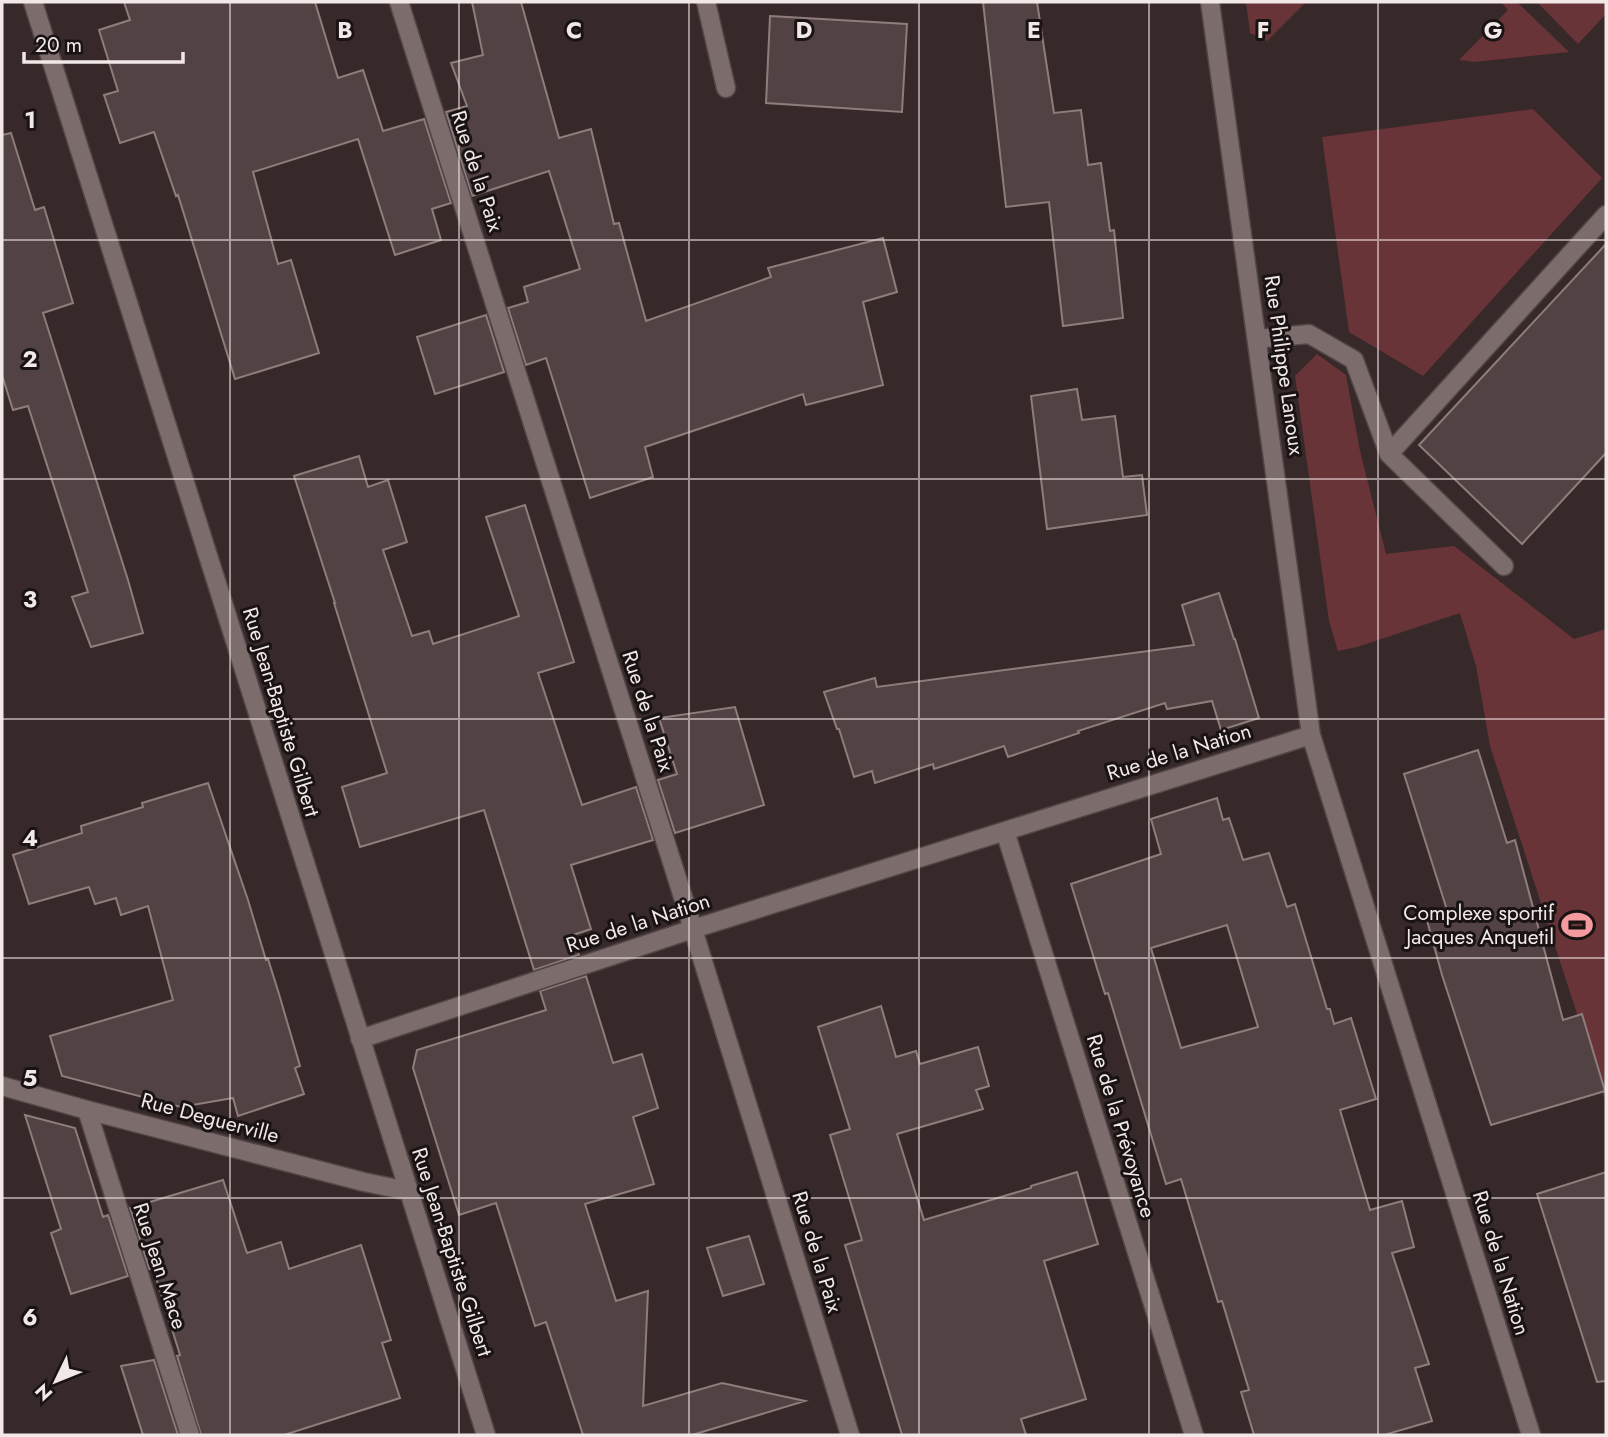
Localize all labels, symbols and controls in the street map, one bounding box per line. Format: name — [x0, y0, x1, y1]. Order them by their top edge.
text: B — [337, 13, 353, 47]
text: C — [566, 13, 582, 47]
text: D — [796, 13, 813, 47]
text: E — [1027, 13, 1041, 47]
text: F — [1257, 13, 1269, 47]
text: G — [1484, 13, 1502, 47]
scale bar — [24, 21, 184, 65]
text: 20 m — [35, 30, 82, 60]
text: 1 — [24, 103, 36, 137]
street label: Rue de la Paix — [443, 107, 511, 235]
street label: Rue Philippe Lanoux — [1257, 273, 1311, 457]
text: 2 — [22, 342, 38, 376]
text: 3 — [23, 582, 37, 616]
street label: Rue Jean-Baptiste Gilbert — [235, 603, 327, 821]
street label: Rue de la Paix — [614, 647, 682, 775]
street label: Rue de la Nation — [1103, 716, 1255, 788]
text: 4 — [22, 821, 38, 855]
street label: Rue de la Nation — [562, 886, 714, 960]
place label: Complexe sportif Jacques Anquetil — [1403, 898, 1555, 952]
sports icon: Complexe sportif Jacques Anquetil — [1560, 908, 1594, 942]
street label: Rue de la Prévoyance — [1079, 1031, 1163, 1222]
text: 5 — [23, 1061, 37, 1095]
street label: Rue Deguerville — [138, 1085, 283, 1151]
street label: Rue Jean-Baptiste Gilbert — [404, 1144, 500, 1360]
street label: Rue de la Nation — [1465, 1187, 1537, 1339]
street label: Rue de la Paix — [784, 1188, 850, 1317]
street label: Rue Jean Mace — [125, 1199, 195, 1333]
text: 6 — [22, 1300, 38, 1334]
north arrow — [21, 1346, 91, 1416]
text: N — [29, 1378, 59, 1407]

